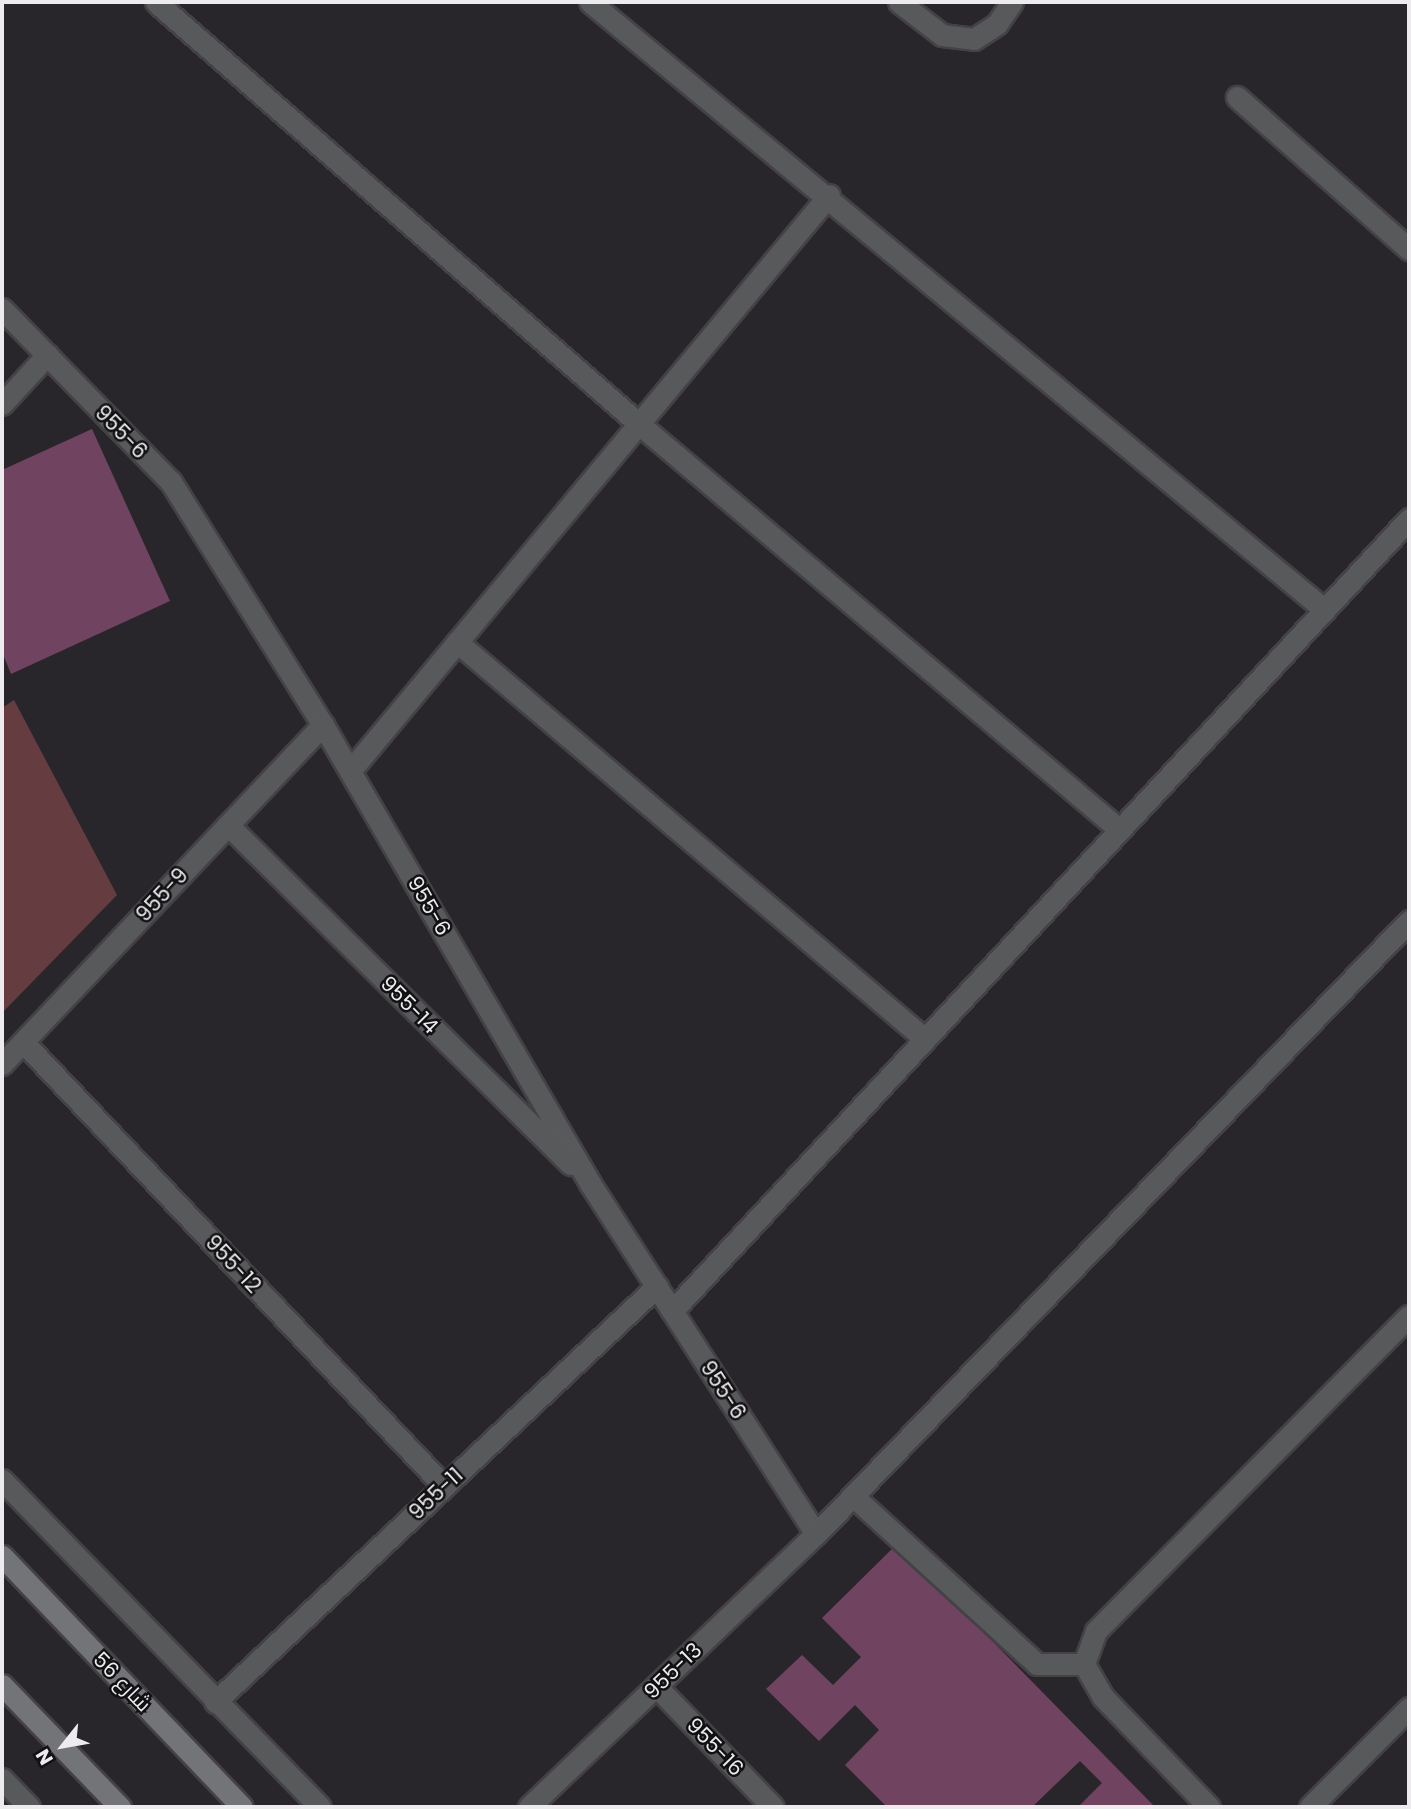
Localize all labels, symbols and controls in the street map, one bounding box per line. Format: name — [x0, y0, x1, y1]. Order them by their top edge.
street label: 955-6 — [90, 400, 152, 464]
street label: 955-9 — [131, 863, 193, 927]
street label: 955-6 — [402, 872, 456, 940]
street label: 955-14 — [375, 971, 443, 1039]
street label: 955-12 — [200, 1230, 266, 1298]
street label: 955-6 — [695, 1356, 751, 1424]
street label: 955-11 — [404, 1463, 468, 1525]
street label: 955-13 — [639, 1638, 707, 1704]
street label: شارع 56 — [88, 1647, 156, 1717]
north arrow — [28, 1711, 98, 1781]
street label: 955-16 — [681, 1713, 749, 1781]
text: N — [29, 1744, 60, 1770]

